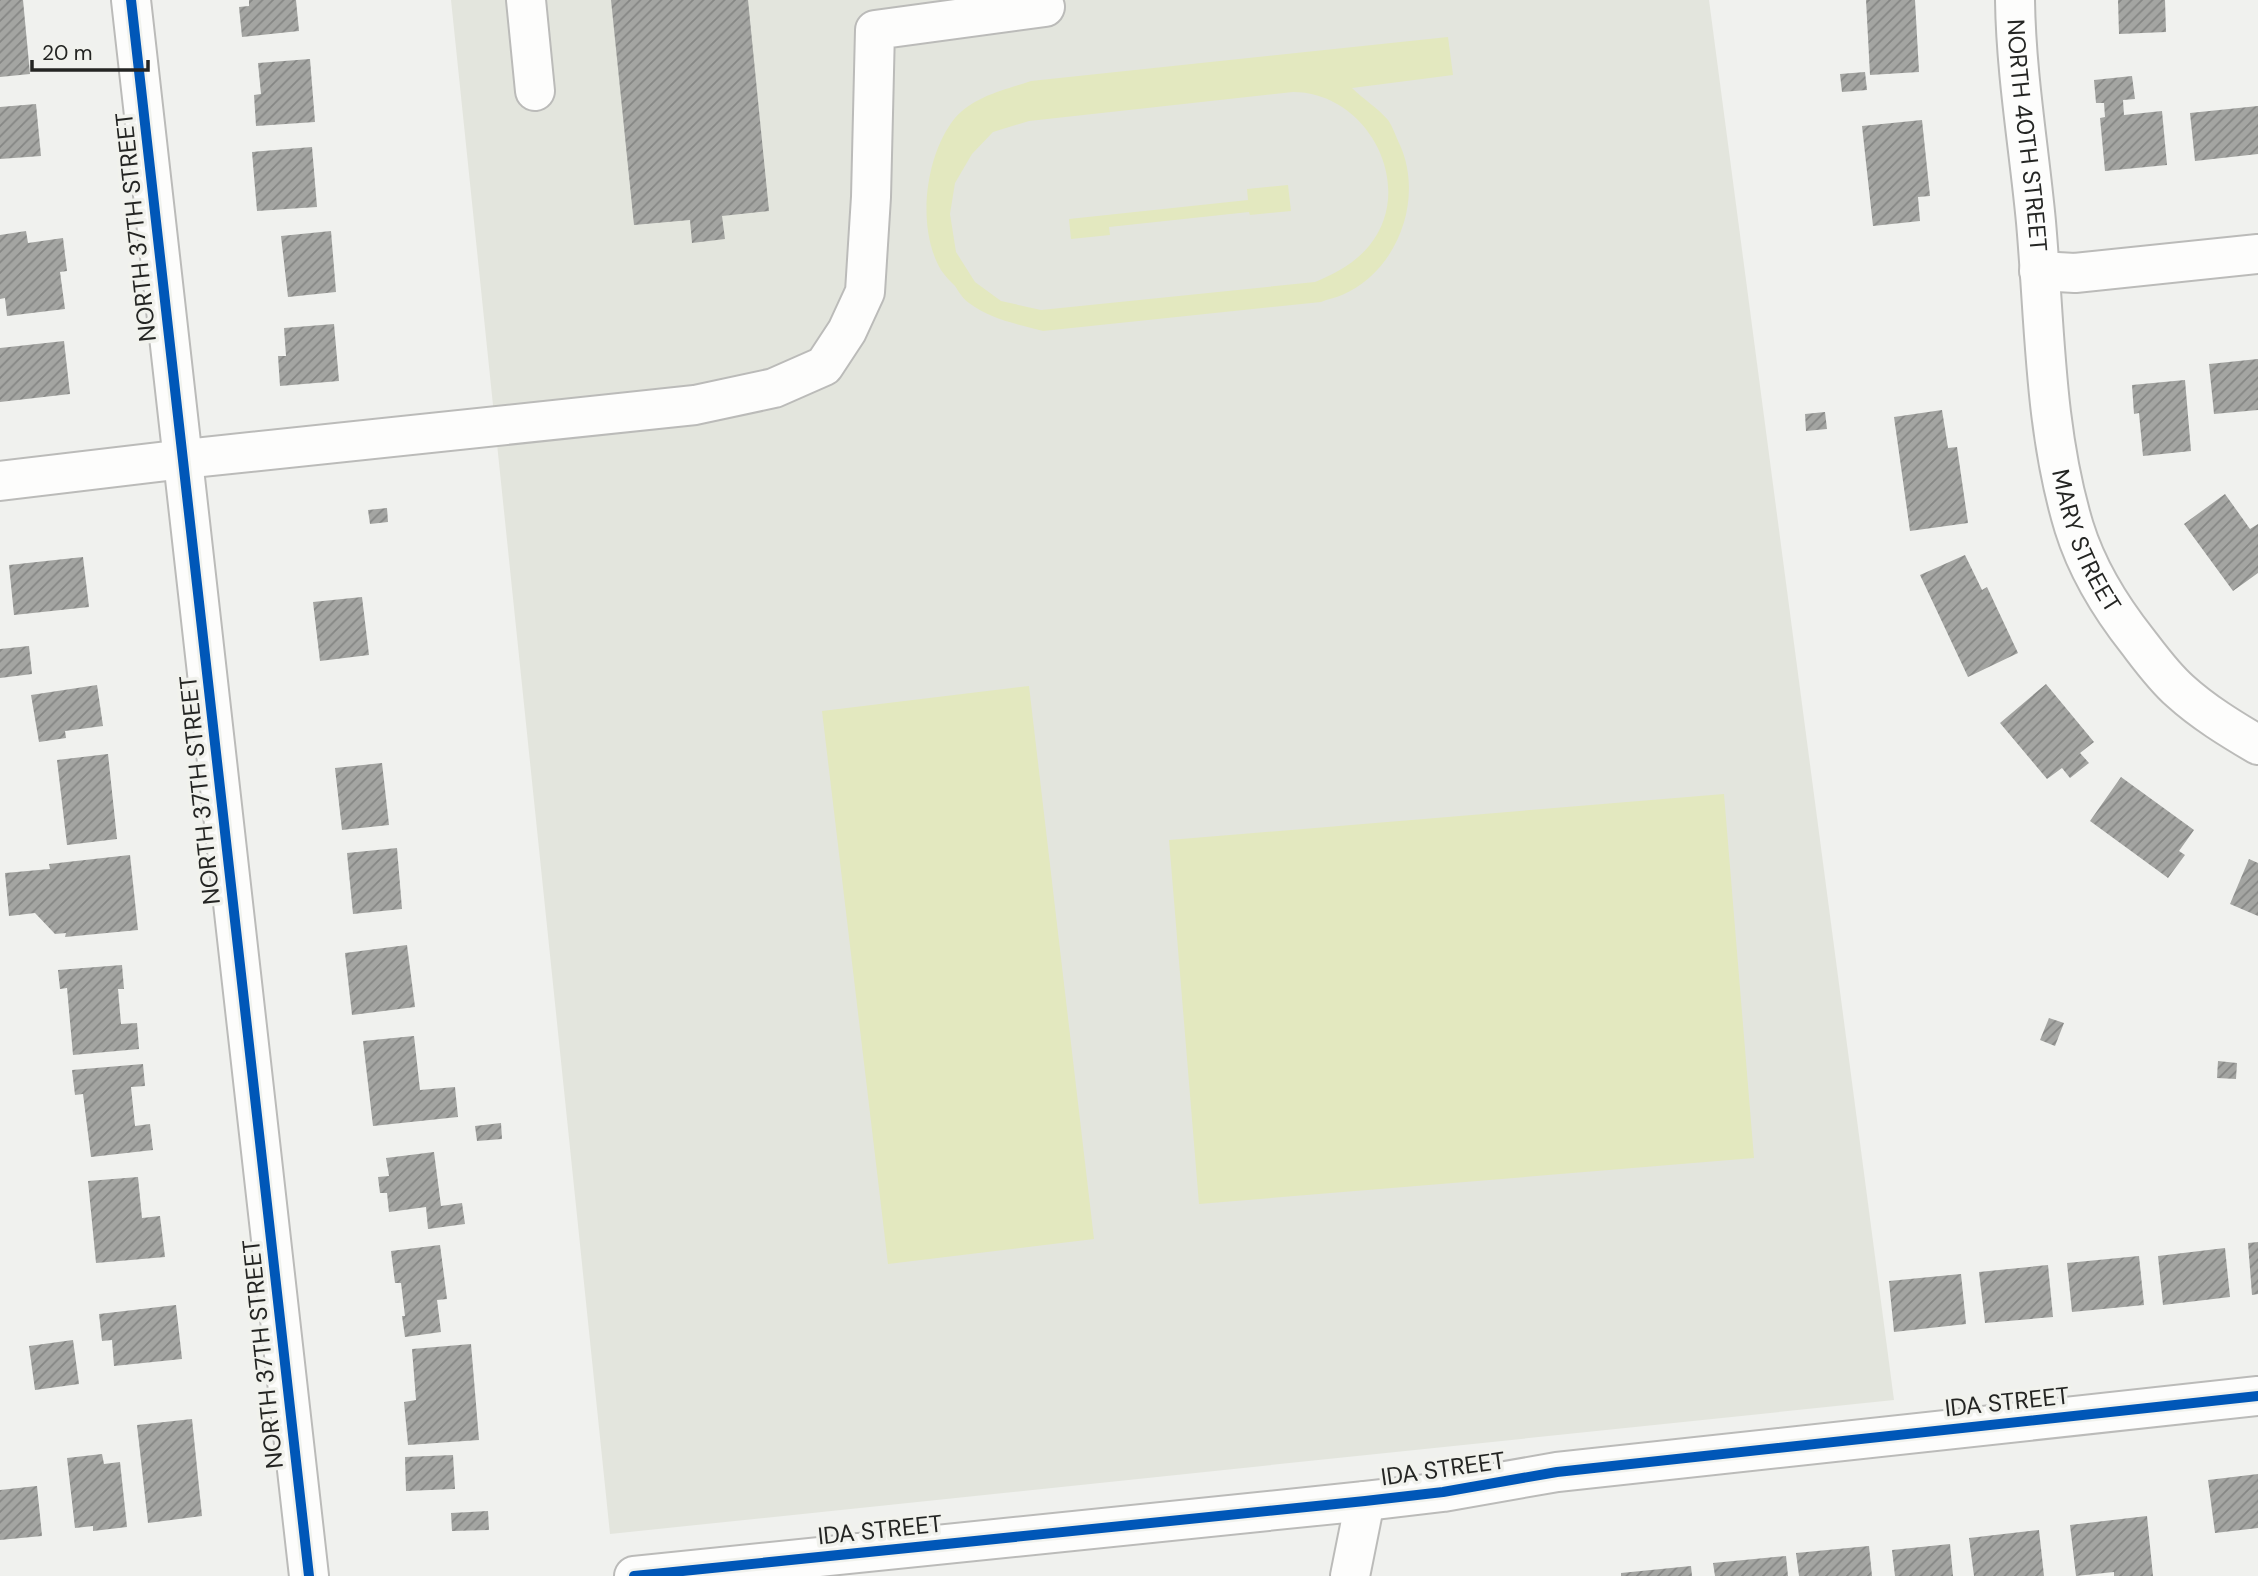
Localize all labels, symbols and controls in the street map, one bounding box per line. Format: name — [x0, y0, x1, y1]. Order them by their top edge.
street label: NORTH 40TH STREET — [2000, 18, 2054, 253]
scale bar — [32, 28, 147, 72]
text: 20 m — [42, 39, 93, 67]
street label: NORTH 37TH STREET — [108, 111, 163, 343]
street label: MARY STREET — [2045, 466, 2128, 618]
street label: NORTH 37TH STREET — [172, 674, 227, 906]
street label: NORTH 37TH STREET — [235, 1238, 290, 1470]
street label: IDA STREET — [1943, 1380, 2071, 1423]
street label: IDA STREET — [1379, 1444, 1507, 1493]
street label: IDA STREET — [816, 1508, 944, 1551]

